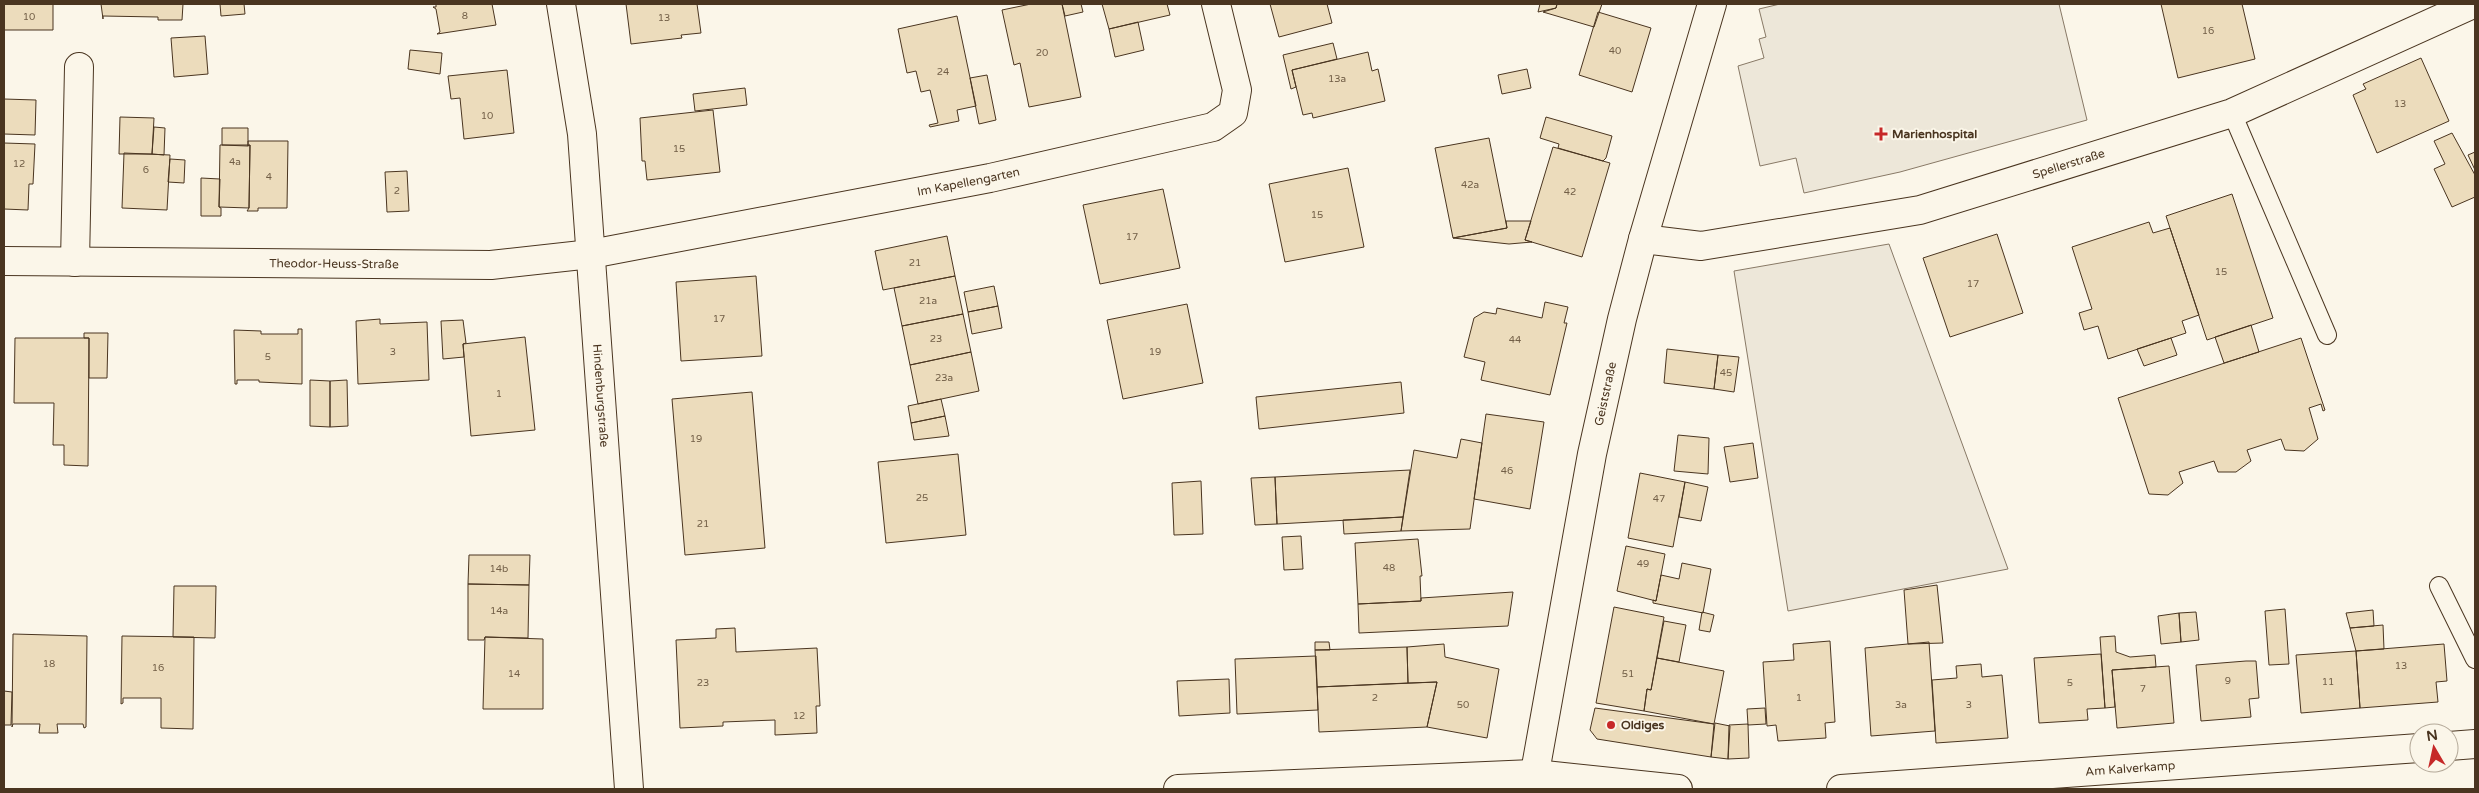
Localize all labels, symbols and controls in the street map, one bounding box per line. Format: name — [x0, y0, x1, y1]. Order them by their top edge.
house number: 8 — [462, 10, 468, 22]
house number: 10 — [23, 11, 35, 23]
house number: 13 — [658, 12, 670, 24]
house number: 16 — [2202, 25, 2214, 37]
house number: 40 — [1609, 45, 1621, 57]
house number: 20 — [1036, 47, 1048, 59]
house number: 24 — [937, 66, 949, 78]
house number: 13a — [1328, 73, 1346, 85]
house number: 13 — [2394, 98, 2406, 110]
house number: 10 — [481, 110, 493, 122]
marker: Marienhospital — [1874, 127, 1888, 141]
place label: Marienhospital — [1892, 127, 1977, 142]
house number: 15 — [673, 143, 685, 155]
street label: Spellerstraße — [2031, 146, 2107, 182]
house number: 4a — [229, 156, 241, 168]
house number: 12 — [13, 158, 25, 170]
house number: 6 — [143, 164, 149, 176]
street label: Im Kapellengarten — [916, 164, 1021, 199]
house number: 4 — [266, 171, 272, 183]
house number: 42a — [1461, 179, 1479, 191]
house number: 2 — [394, 185, 400, 197]
house number: 42 — [1564, 186, 1576, 198]
house number: 15 — [1311, 209, 1323, 221]
house number: 17 — [1126, 231, 1138, 243]
street label: Theodor-Heuss-Straße — [269, 256, 399, 271]
house number: 21 — [909, 257, 921, 269]
house number: 15 — [2215, 266, 2227, 278]
house number: 17 — [1967, 278, 1979, 290]
house number: 21a — [919, 295, 937, 307]
house number: 17 — [713, 313, 725, 325]
house number: 23 — [930, 333, 942, 345]
house number: 44 — [1509, 334, 1521, 346]
street label: Hindenburgstraße — [590, 343, 611, 448]
house number: 3 — [390, 346, 396, 358]
house number: 19 — [1149, 346, 1161, 358]
house number: 5 — [265, 351, 271, 363]
street label: Geiststraße — [1591, 360, 1619, 427]
house number: 45 — [1720, 367, 1732, 379]
house number: 23a — [935, 372, 953, 384]
house number: 1 — [496, 388, 502, 400]
house number: 19 — [690, 433, 702, 445]
house number: 46 — [1501, 465, 1513, 477]
house number: 25 — [916, 492, 928, 504]
house number: 47 — [1653, 493, 1665, 505]
house number: 21 — [697, 518, 709, 530]
house number: 49 — [1637, 558, 1649, 570]
house number: 48 — [1383, 562, 1395, 574]
house number: 14b — [490, 563, 508, 575]
house number: 14a — [490, 605, 508, 617]
house number: 18 — [43, 658, 55, 670]
house number: 13 — [2395, 660, 2407, 672]
house number: 16 — [152, 662, 164, 674]
house number: 14 — [508, 668, 520, 680]
house number: 51 — [1622, 668, 1634, 680]
house number: 9 — [2225, 675, 2231, 687]
house number: 11 — [2322, 676, 2334, 688]
house number: 23 — [697, 677, 709, 689]
house number: 5 — [2067, 677, 2073, 689]
house number: 7 — [2140, 683, 2146, 695]
house number: 2 — [1372, 692, 1378, 704]
house number: 1 — [1796, 692, 1802, 704]
house number: 50 — [1457, 699, 1469, 711]
house number: 3a — [1895, 699, 1907, 711]
house number: 3 — [1966, 699, 1972, 711]
house number: 12 — [793, 710, 805, 722]
place label: Oldiges — [1621, 718, 1665, 733]
marker: Oldiges — [1605, 719, 1617, 731]
north arrow — [2409, 723, 2459, 773]
text: N — [2425, 726, 2439, 745]
street label: Am Kalverkamp — [2085, 758, 2176, 779]

